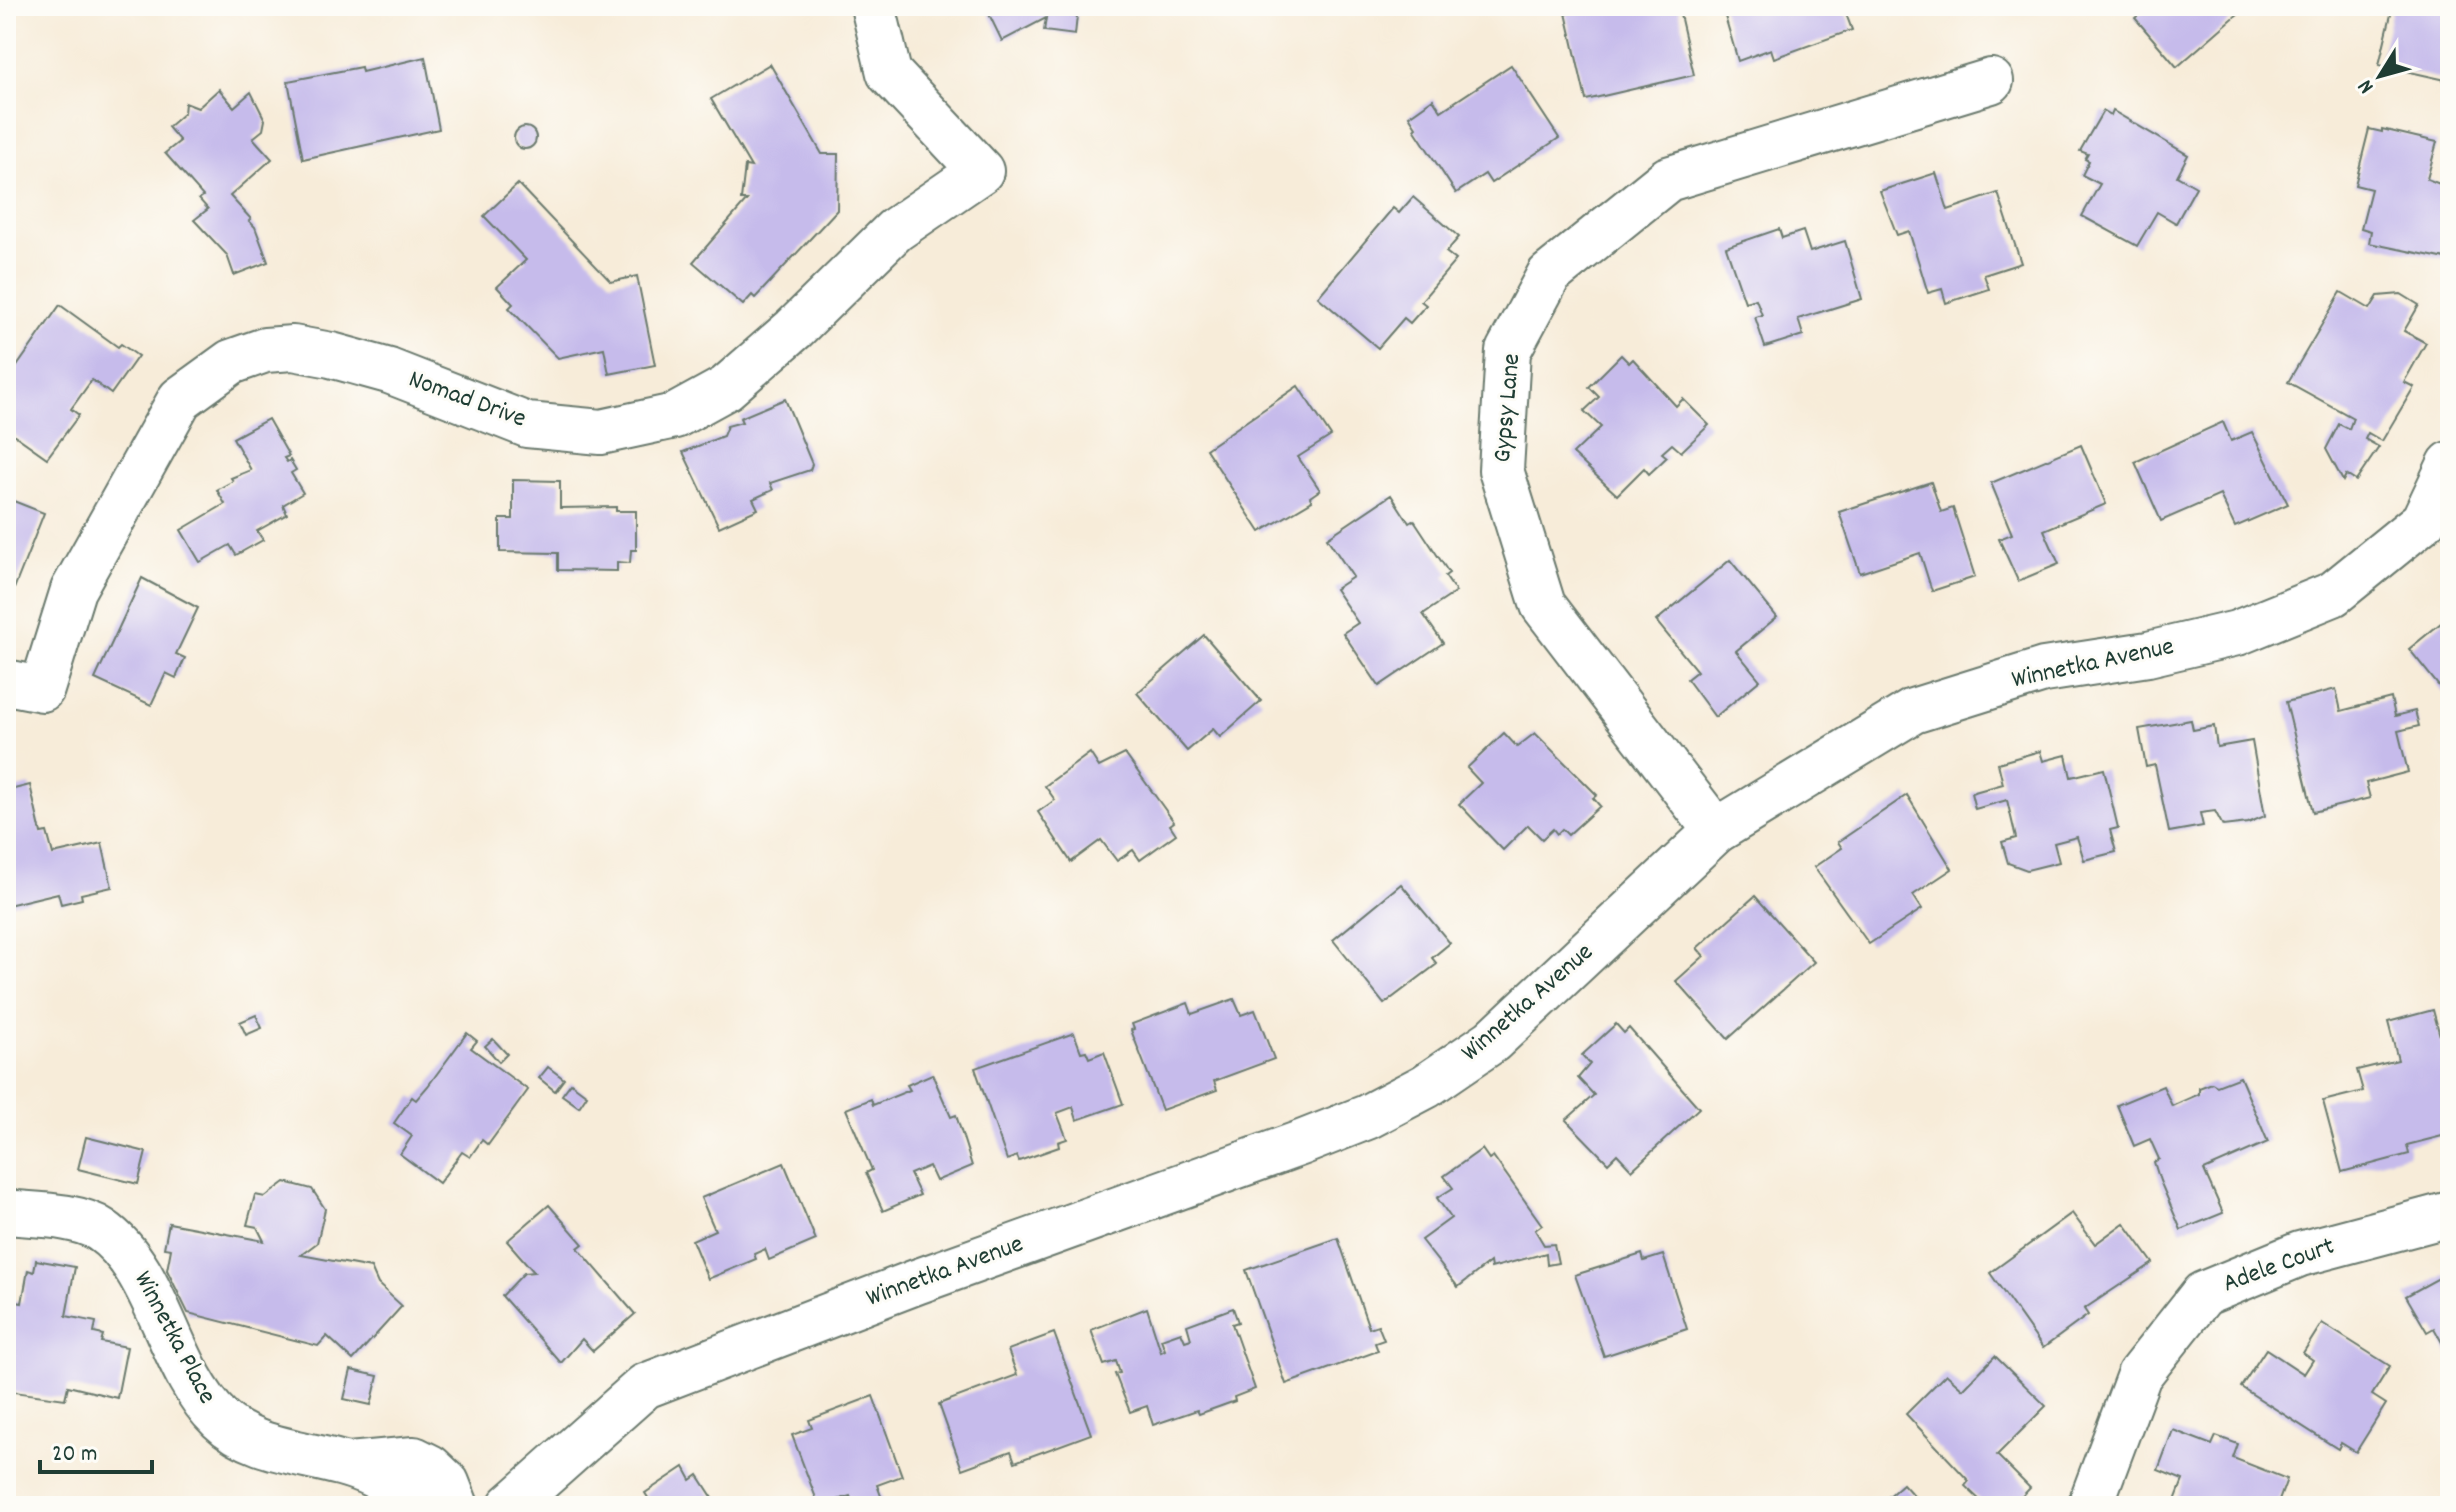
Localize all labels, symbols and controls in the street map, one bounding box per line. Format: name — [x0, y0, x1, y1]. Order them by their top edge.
north arrow — [2340, 36, 2420, 116]
text: N — [2351, 72, 2382, 100]
street label: Gypsy Lane — [1485, 352, 1531, 464]
street label: Nomad Drive — [403, 362, 531, 438]
street label: Winnetka Avenue — [2009, 629, 2177, 699]
street label: Winnetka Avenue — [1454, 935, 1602, 1071]
street label: Winnetka Avenue — [861, 1226, 1029, 1318]
street label: Adele Court — [2218, 1229, 2340, 1303]
street label: Winnetka Place — [123, 1265, 225, 1411]
scale bar — [40, 1424, 152, 1474]
text: 20 m — [52, 1438, 98, 1472]

